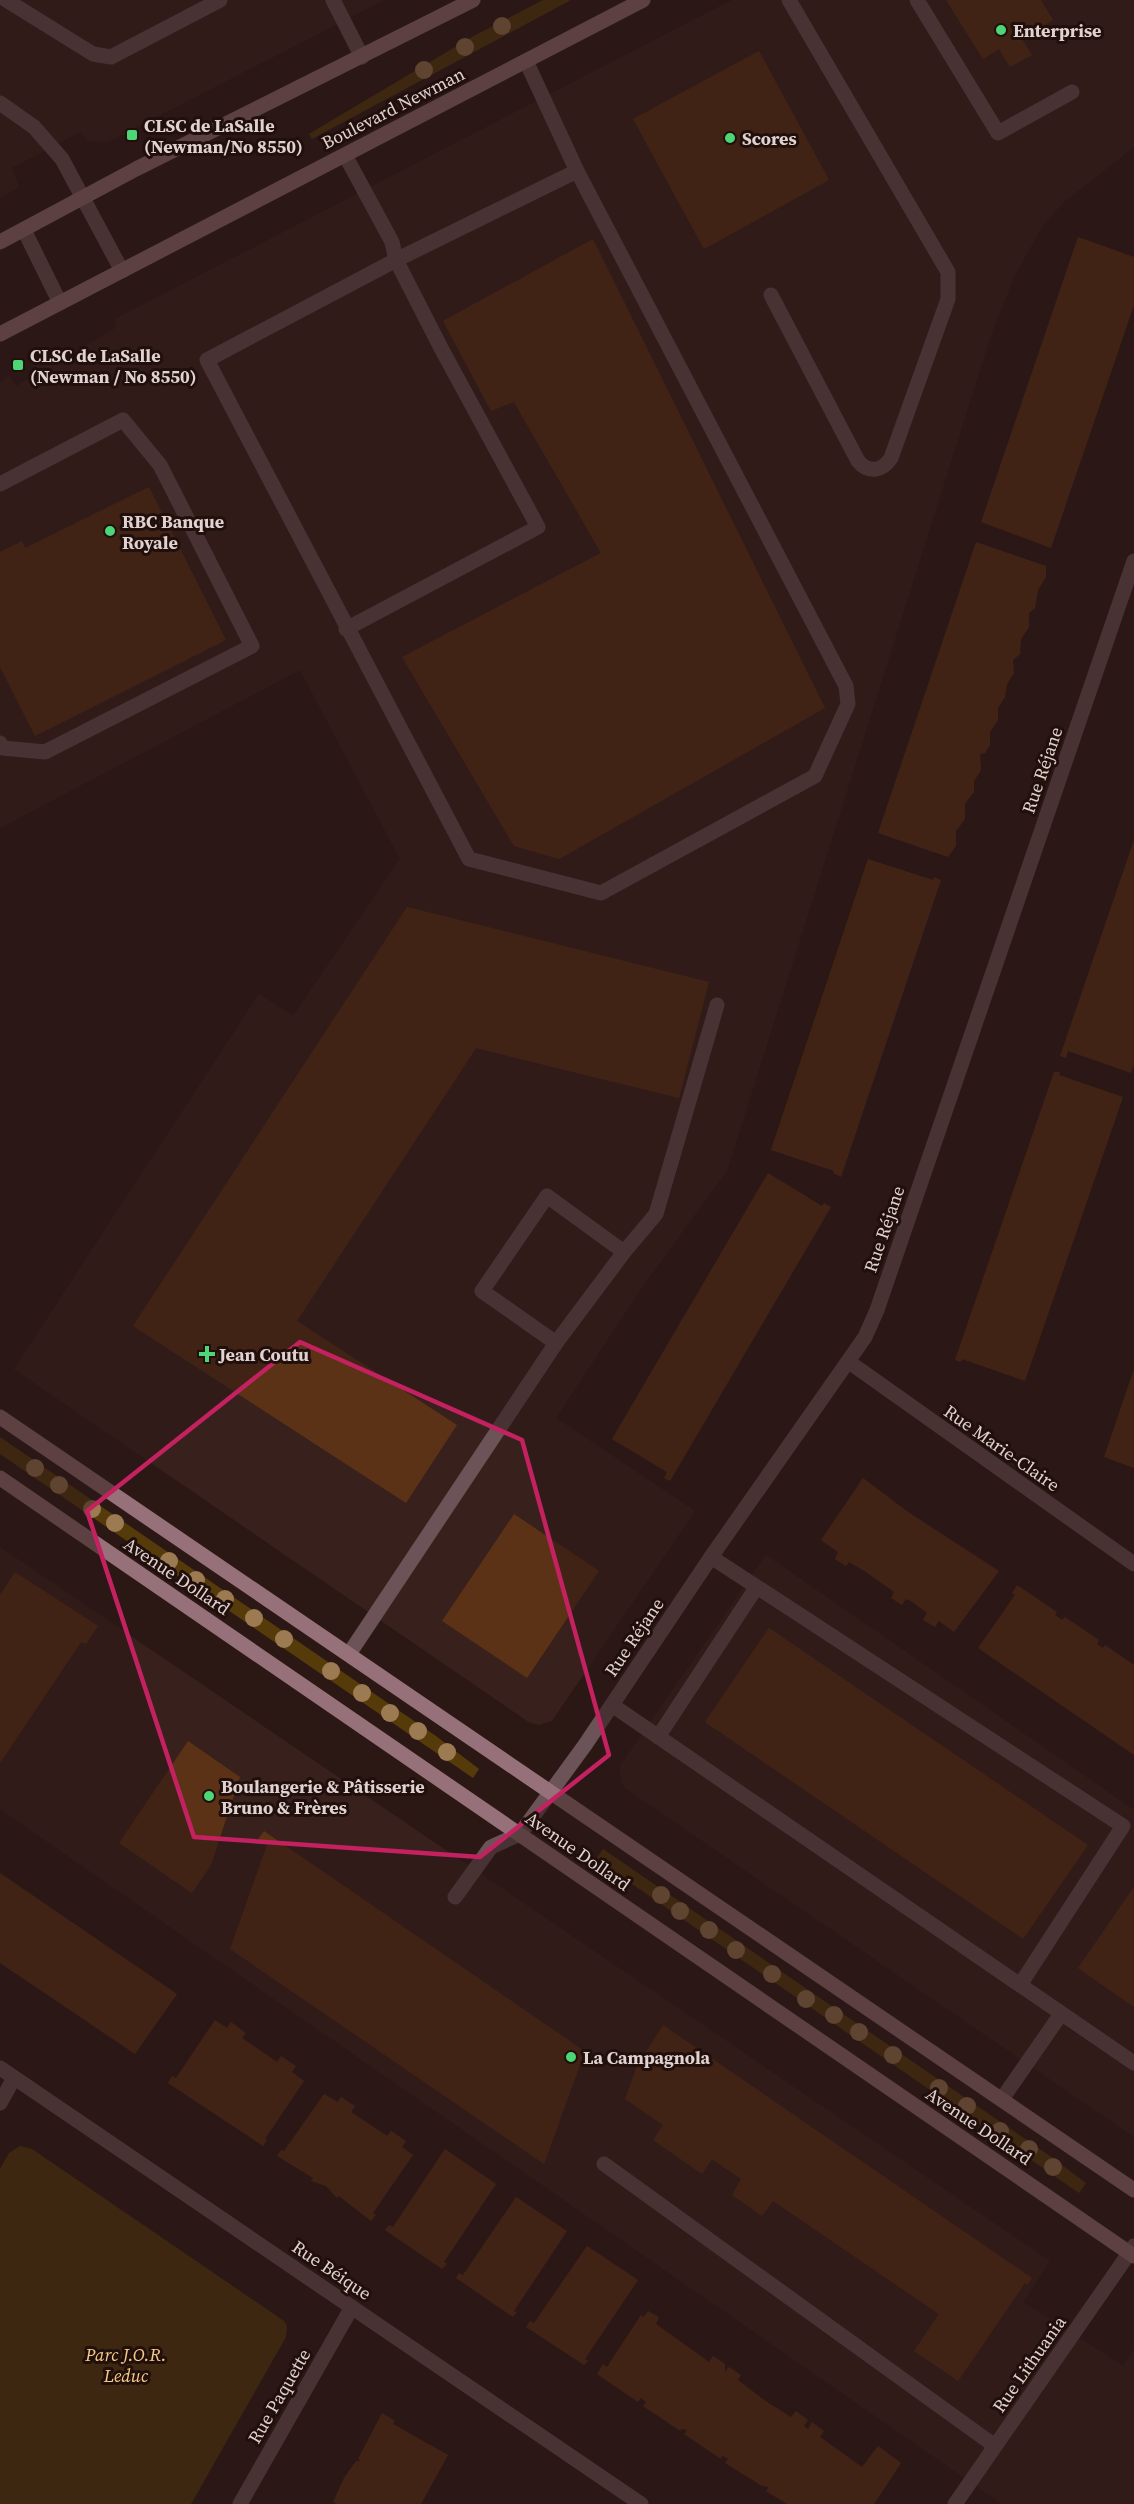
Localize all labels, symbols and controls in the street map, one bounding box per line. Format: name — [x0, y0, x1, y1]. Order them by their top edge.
place label: Enterprise — [1013, 18, 1101, 43]
marker: Enterprise — [994, 23, 1008, 37]
street label: Boulevard Newman — [317, 61, 469, 155]
place label: CLSC de LaSalle (Newman/No 8550) — [144, 113, 303, 159]
place label: Scores — [742, 126, 797, 151]
marker: CLSC de LaSalle (Newman/No 8550) — [125, 128, 139, 142]
marker: Scores — [723, 131, 737, 145]
place label: CLSC de LaSalle (Newman / No 8550) — [30, 343, 196, 389]
marker: CLSC de LaSalle (Newman / No 8550) — [11, 358, 25, 372]
place label: RBC Banque Royale — [122, 509, 224, 555]
marker: RBC Banque Royale — [103, 524, 117, 538]
street label: Rue Réjane — [1016, 723, 1068, 817]
street label: Rue Réjane — [858, 1182, 910, 1276]
place label: Jean Coutu — [218, 1342, 309, 1367]
marker: Jean Coutu — [200, 1347, 214, 1361]
street label: Rue Marie-Claire — [939, 1399, 1065, 1497]
street label: Avenue Dollard — [119, 1531, 235, 1621]
street label: Rue Réjane — [598, 1593, 670, 1681]
place label: Boulangerie & Pâtisserie Bruno & Frères — [221, 1774, 425, 1820]
marker: Boulangerie & Pâtisserie Bruno & Frères — [202, 1789, 216, 1803]
street label: Avenue Dollard — [520, 1805, 636, 1897]
place label: La Campagnola — [583, 2045, 711, 2070]
marker: La Campagnola — [564, 2050, 578, 2064]
street label: Avenue Dollard — [921, 2081, 1037, 2171]
street label: Rue Béique — [287, 2234, 377, 2306]
street label: Rue Lithuania — [986, 2310, 1072, 2417]
park label: Parc J.O.R. Leduc — [84, 2342, 167, 2388]
street label: Rue Paquette — [242, 2344, 316, 2448]

